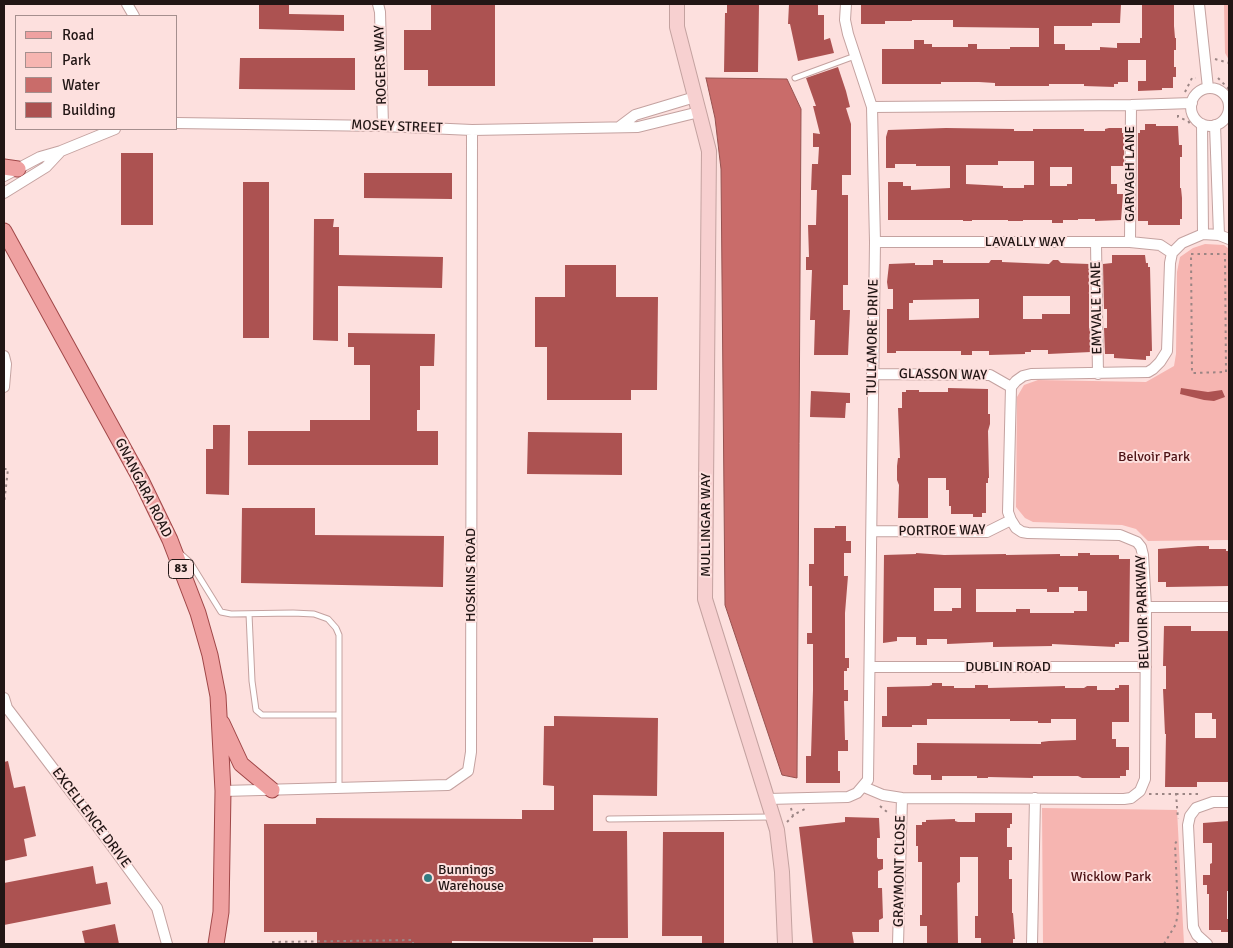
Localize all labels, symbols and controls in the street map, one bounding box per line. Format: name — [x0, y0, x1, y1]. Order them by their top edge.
legend — [15, 15, 178, 130]
street label: ROGERS WAY — [371, 25, 391, 105]
text: Road — [62, 26, 94, 44]
text: Park — [62, 51, 91, 69]
text: Water — [62, 76, 100, 94]
text: Building — [62, 101, 116, 119]
street label: MOSEY STREET — [351, 117, 443, 137]
street label: GARVAGH LANE — [1122, 126, 1138, 222]
street label: LAVALLY WAY — [985, 234, 1065, 250]
street label: EMYVALE LANE — [1088, 261, 1106, 355]
street label: TULLAMORE DRIVE — [864, 279, 882, 395]
street label: GLASSON WAY — [899, 366, 987, 384]
street label: GNANGARA ROAD — [111, 436, 175, 540]
park label: Belvoir Park — [1118, 449, 1190, 465]
street label: MULLINGAR WAY — [698, 473, 714, 577]
street label: PORTROE WAY — [898, 522, 986, 540]
street label: HOSKINS ROAD — [463, 528, 479, 622]
street label: BELVOIR PARKWAY — [1133, 555, 1153, 669]
road number: 83 — [168, 560, 194, 578]
street label: DUBLIN ROAD — [965, 659, 1051, 675]
street label: EXCELLENCE DRIVE — [48, 765, 134, 871]
street label: GRAYMONT CLOSE — [891, 815, 909, 927]
place label: Bunnings Warehouse — [438, 862, 504, 894]
park label: Wicklow Park — [1071, 869, 1151, 885]
marker: Bunnings Warehouse — [422, 872, 434, 884]

